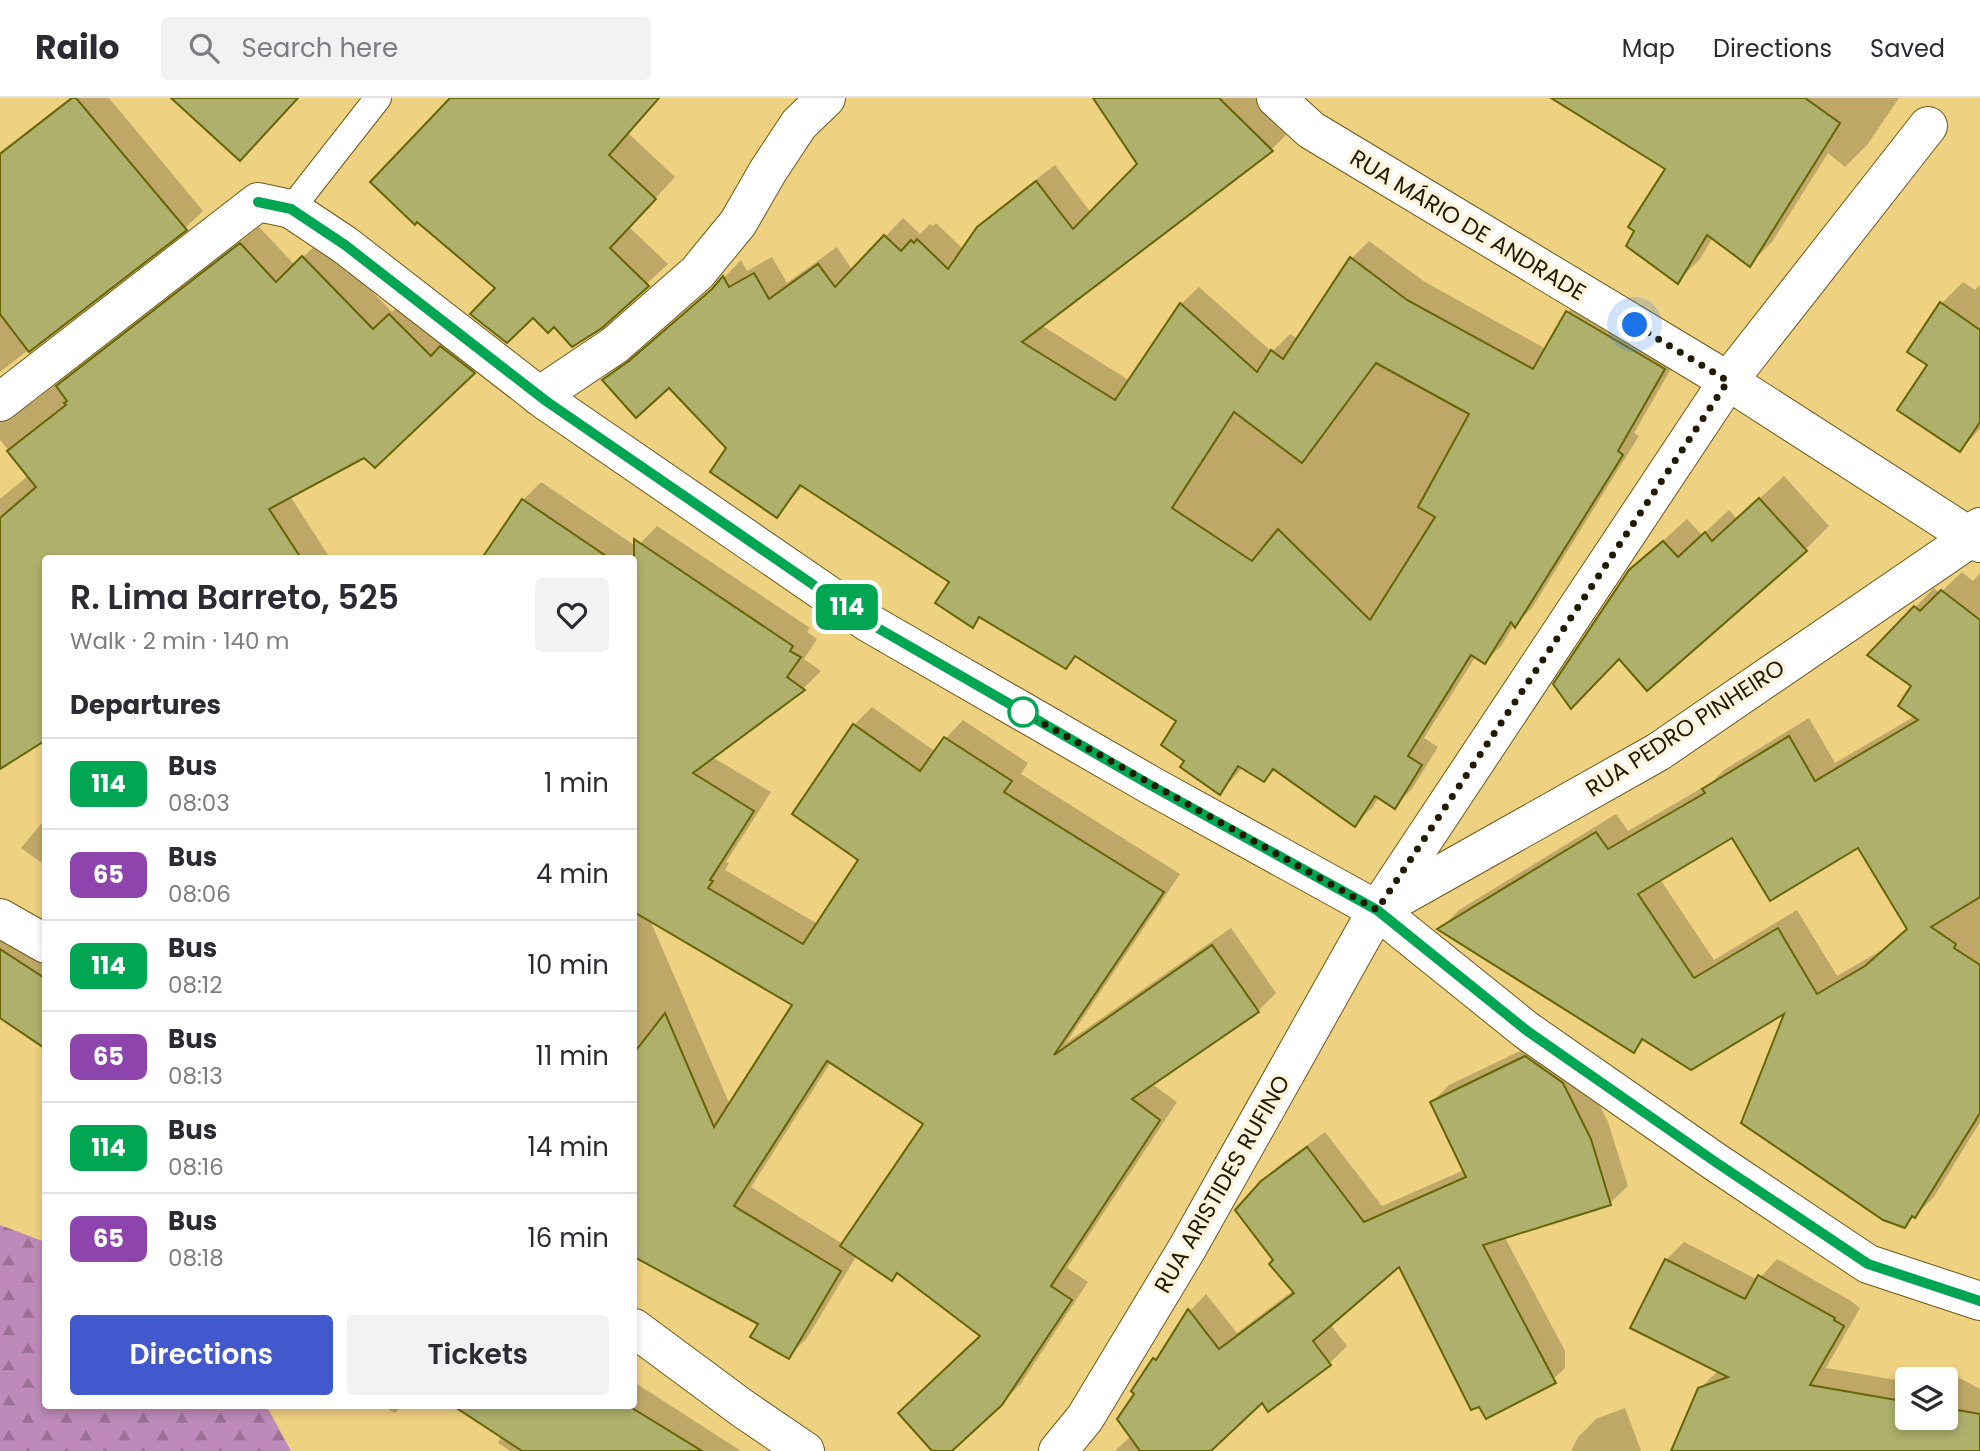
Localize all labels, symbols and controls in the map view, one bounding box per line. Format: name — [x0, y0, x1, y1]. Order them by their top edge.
search box — [161, 17, 651, 80]
text: Railo — [35, 24, 119, 71]
icon: search — [185, 29, 223, 67]
text: Search here — [241, 30, 398, 66]
text: Map — [1622, 32, 1675, 65]
text: Directions — [1713, 32, 1832, 65]
text: Saved — [1870, 32, 1945, 65]
street label: RUA MÁRIO DE ANDRADE — [1344, 142, 1592, 308]
your location — [1617, 307, 1652, 342]
text: R. Lima Barreto, 525 — [70, 574, 399, 621]
button: heart — [535, 578, 609, 652]
line badge: 114 — [807, 584, 887, 630]
text: 114 — [830, 590, 864, 623]
text: Walk · 2 min · 140 m — [70, 625, 289, 657]
street label: RUA PEDRO PINHEIRO — [1579, 652, 1791, 804]
text: Departures — [70, 687, 221, 723]
unlabelled marker — [1008, 697, 1038, 727]
text: Bus — [168, 748, 217, 784]
text: 1 min — [544, 765, 609, 801]
text: 114 — [91, 767, 126, 800]
text: 08:03 — [168, 787, 230, 819]
text: Bus — [168, 839, 217, 875]
text: 4 min — [536, 856, 609, 892]
text: 65 — [93, 858, 124, 891]
text: 08:06 — [168, 878, 231, 910]
text: Bus — [168, 930, 217, 966]
text: 10 min — [528, 947, 609, 983]
text: 114 — [91, 949, 126, 982]
text: 08:12 — [168, 969, 222, 1001]
text: Bus — [168, 1021, 217, 1057]
text: 11 min — [536, 1038, 609, 1074]
text: 65 — [93, 1040, 124, 1073]
text: 08:13 — [168, 1060, 223, 1092]
street label: RUA ARISTIDES RUFINO — [1146, 1069, 1298, 1299]
text: Bus — [168, 1112, 217, 1148]
text: 14 min — [528, 1129, 609, 1165]
text: 114 — [91, 1131, 126, 1164]
text: 08:16 — [168, 1151, 224, 1183]
text: Bus — [168, 1203, 217, 1239]
text: 16 min — [527, 1220, 609, 1256]
text: 65 — [93, 1222, 124, 1255]
text: 08:18 — [168, 1242, 224, 1274]
button: Directions — [70, 1315, 333, 1395]
button: Tickets — [347, 1315, 609, 1395]
map controls — [1895, 1367, 1958, 1430]
button: layers — [1895, 1367, 1958, 1430]

